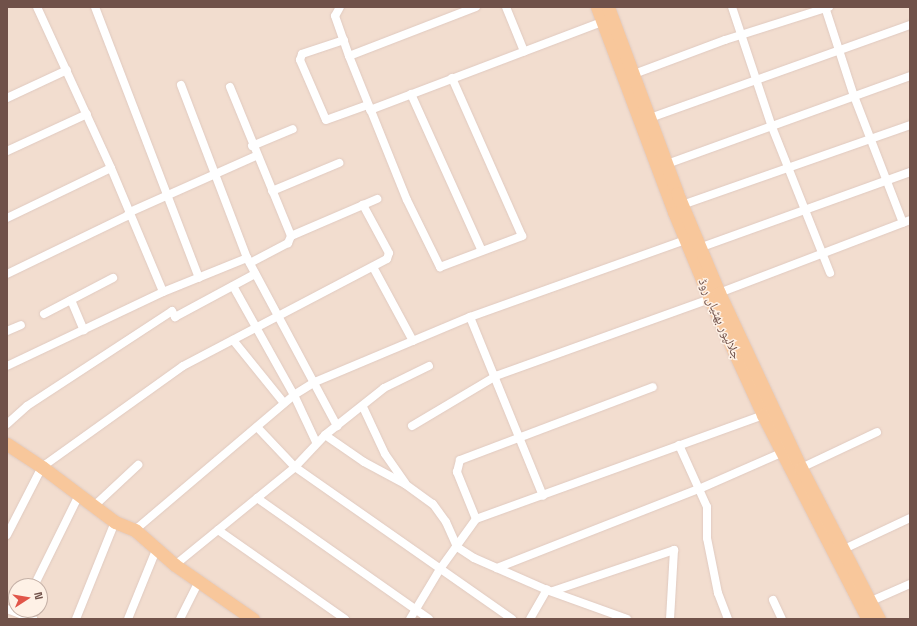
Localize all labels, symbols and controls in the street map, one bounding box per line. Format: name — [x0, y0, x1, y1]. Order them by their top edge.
street label: جلالپور بھٹیاں روڈ — [694, 276, 744, 362]
north arrow — [8, 578, 48, 618]
text: N — [31, 591, 46, 601]

